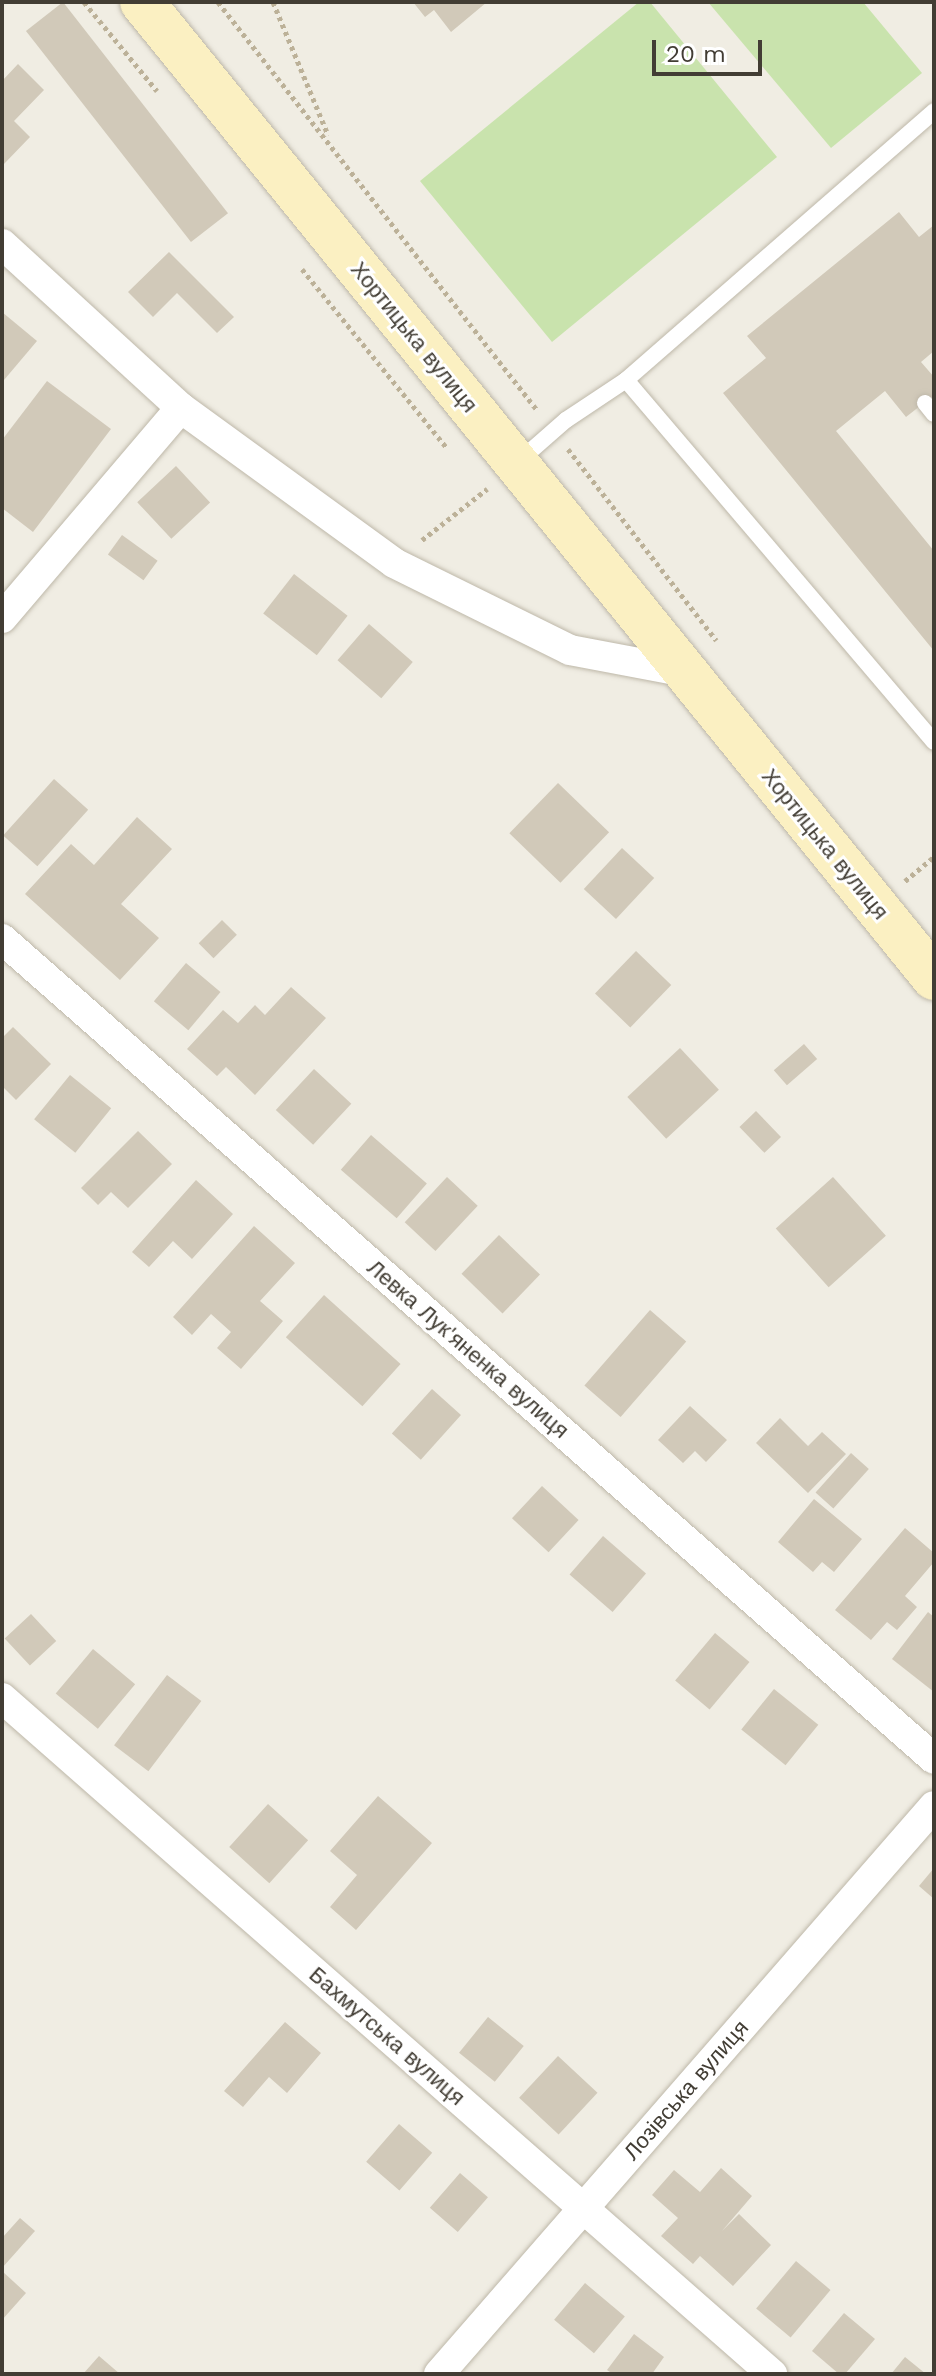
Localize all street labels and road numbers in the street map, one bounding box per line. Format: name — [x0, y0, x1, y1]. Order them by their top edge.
street label: Хортицька вулиця — [345, 256, 483, 418]
street label: Хортицька вулиця — [756, 763, 894, 925]
street label: Левка Лук'яненка вулиця — [362, 1254, 574, 1444]
street label: Бахмутська вулиця — [304, 1961, 470, 2111]
street label: Лозівська вулиця — [618, 2015, 754, 2165]

